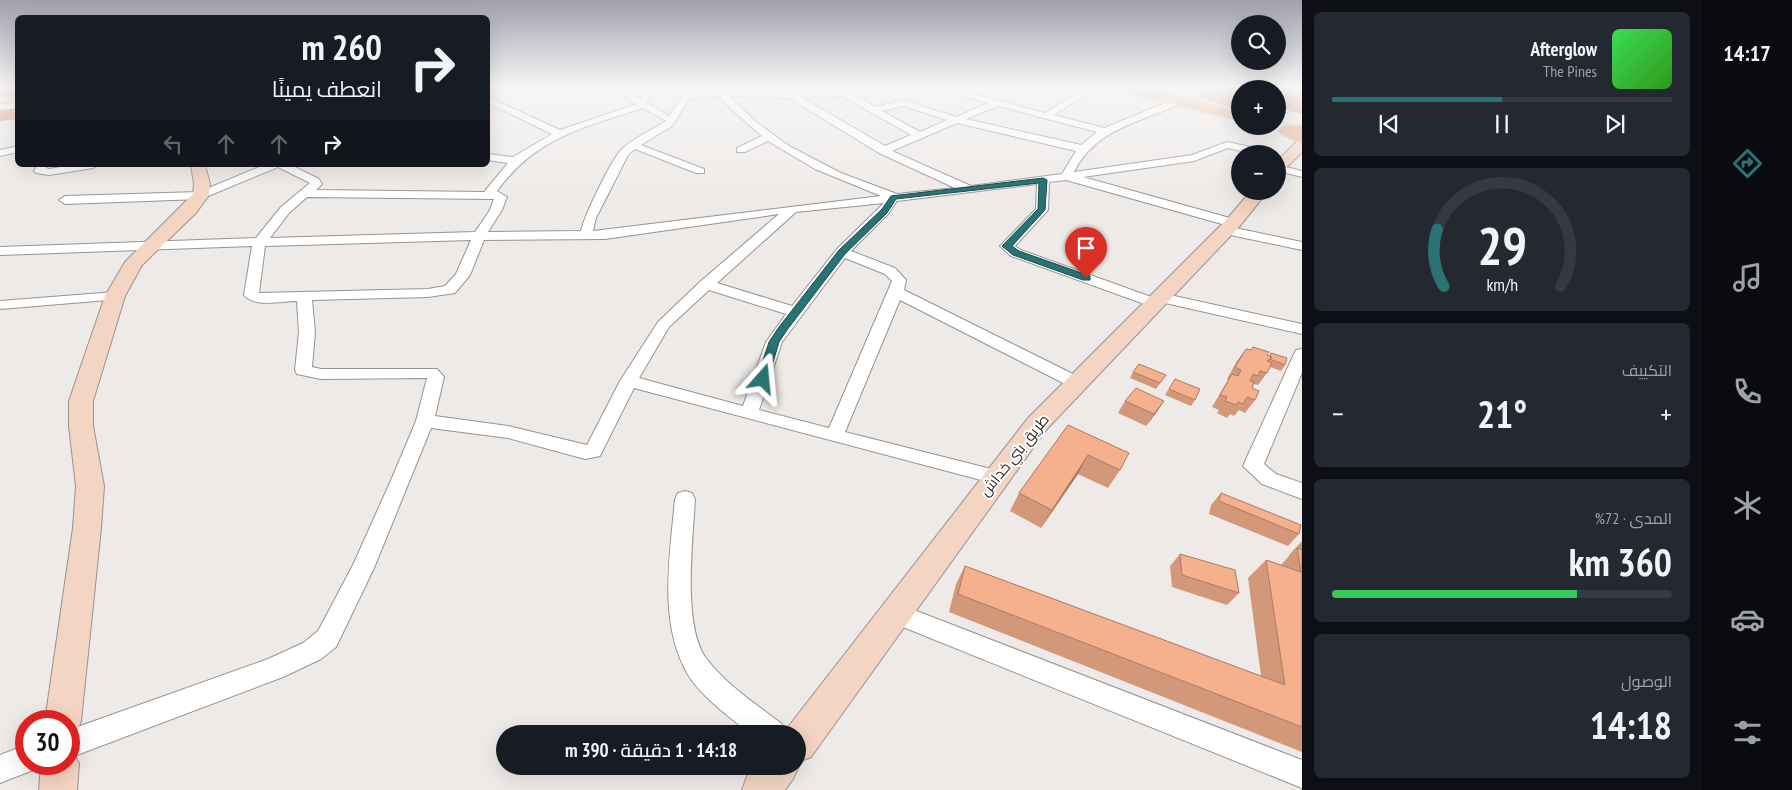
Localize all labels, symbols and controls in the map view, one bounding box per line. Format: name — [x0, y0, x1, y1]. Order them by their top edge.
map controls — [1231, 15, 1286, 200]
button: search — [1231, 15, 1286, 70]
text: 260 m — [301, 24, 382, 70]
icon: right — [400, 35, 465, 100]
text: Afterglow — [1531, 37, 1597, 61]
text: 14:17 — [1723, 39, 1771, 67]
text: The Pines — [1543, 61, 1597, 81]
text: انعطف يمينًا — [272, 75, 382, 103]
button: + — [1231, 80, 1286, 135]
icon: previous — [1375, 110, 1403, 138]
icon: pause — [1488, 110, 1516, 138]
icon: next — [1601, 110, 1629, 138]
icon: left — [159, 130, 187, 158]
icon: ahead — [212, 130, 240, 158]
icon: ahead — [265, 130, 293, 158]
icon: right — [318, 130, 346, 158]
button: − — [1231, 145, 1286, 200]
icon: directions — [1730, 146, 1765, 181]
text: 29 — [1477, 212, 1527, 279]
pin — [1065, 227, 1107, 278]
icon: arrive — [1072, 234, 1100, 262]
icon: music — [1730, 260, 1765, 295]
text: km/h — [1486, 273, 1518, 296]
position arrow — [736, 352, 788, 404]
text: التكييف — [1622, 360, 1672, 380]
icon: phone — [1730, 374, 1765, 409]
text: 21° — [1477, 389, 1527, 438]
text: − — [1332, 395, 1344, 432]
text: + — [1660, 395, 1672, 432]
street label: طريق بني خداش — [975, 410, 1055, 502]
icon: climate — [1730, 488, 1765, 523]
text: المدى · 72% — [1595, 508, 1672, 528]
text: 360 km — [1569, 537, 1672, 586]
icon: car — [1730, 602, 1765, 637]
text: الوصول — [1621, 671, 1672, 691]
text: 14:18 — [1590, 700, 1672, 749]
speed limit sign: 30 — [15, 710, 80, 775]
icon: filters — [1730, 715, 1765, 750]
text: 14:18 · 1 دقيقة · 390 m — [565, 738, 737, 762]

